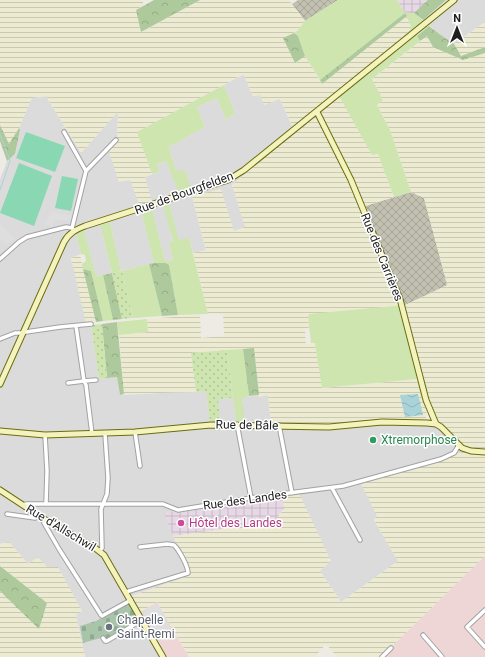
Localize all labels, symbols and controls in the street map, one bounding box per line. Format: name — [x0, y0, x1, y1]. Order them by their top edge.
north arrow — [437, 8, 477, 48]
text: N — [453, 12, 461, 25]
street label: Rue de Bourgfelden — [133, 169, 235, 217]
street label: Rue des Carrières — [358, 211, 406, 303]
street label: Rue de Bâle — [216, 417, 278, 433]
place label: Xtremorphose — [381, 433, 457, 447]
marker: Xtremorphose — [368, 435, 378, 445]
street label: Rue des Landes — [202, 487, 288, 513]
street label: Rue d'Allschwil — [23, 502, 99, 554]
place label: Hôtel des Landes — [189, 516, 282, 530]
marker: Hôtel des Landes — [176, 518, 186, 528]
place label: Chapelle Saint-Remi — [117, 613, 175, 641]
marker: Chapelle Saint-Remi — [104, 622, 114, 632]

